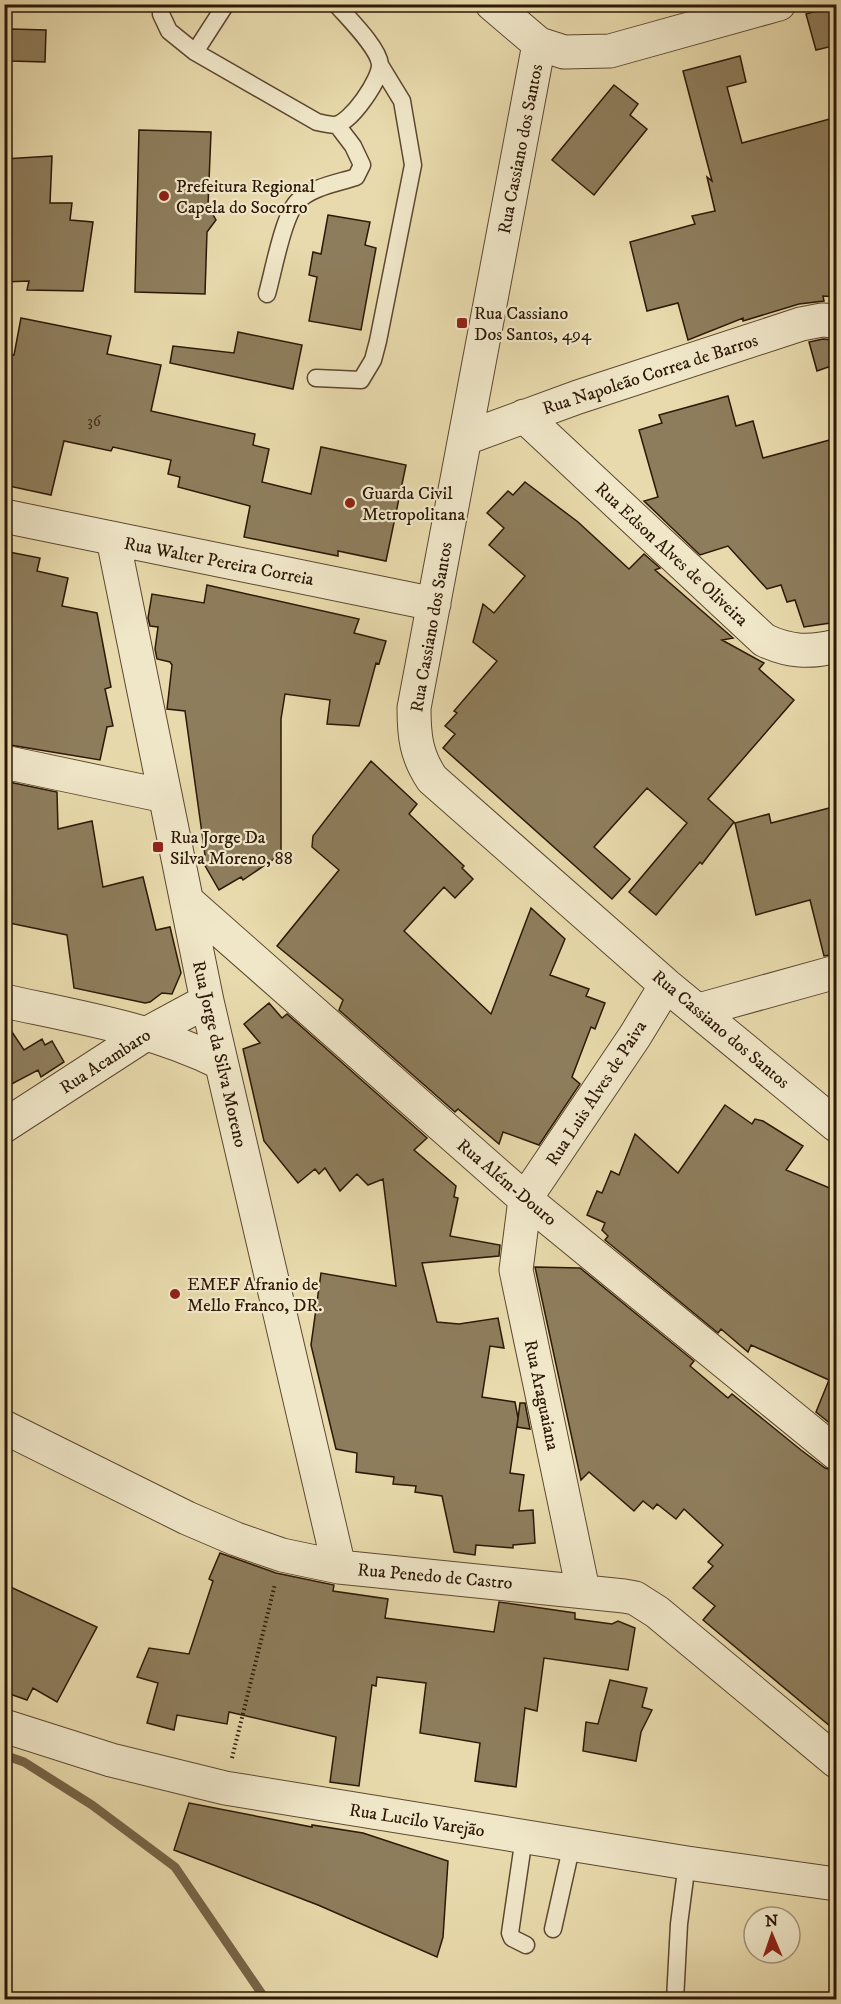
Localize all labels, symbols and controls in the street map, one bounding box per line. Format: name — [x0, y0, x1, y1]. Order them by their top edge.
street label: Rua Cassiano dos Santos — [494, 62, 548, 236]
place label: Prefeitura Regional Capela do Socorro — [176, 176, 315, 219]
marker: Prefeitura Regional Capela do Socorro — [157, 189, 171, 203]
place label: Rua Cassiano Dos Santos, 494 — [474, 303, 592, 346]
marker: Rua Cassiano Dos Santos, 494 — [455, 316, 469, 330]
street label: Rua Napoleão Correa de Barros — [540, 330, 761, 420]
house number: 36 — [87, 412, 102, 431]
street label: Rua Edson Alves de Oliveira — [590, 478, 753, 632]
place label: Guarda Civil Metropolitana — [362, 483, 465, 526]
marker: Guarda Civil Metropolitana — [343, 496, 357, 510]
street label: Rua Walter Pereira Correia — [122, 533, 316, 591]
street label: Rua Cassiano dos Santos — [406, 540, 458, 714]
place label: Rua Jorge Da Silva Moreno, 88 — [170, 827, 293, 870]
marker: Rua Jorge Da Silva Moreno, 88 — [151, 840, 165, 854]
street label: Rua Jorge da Silva Moreno — [187, 959, 251, 1150]
street label: Rua Cassiano dos Santos — [647, 966, 794, 1094]
street label: Rua Luis Alves de Paiva — [542, 1016, 652, 1170]
street label: Rua Acambaro — [56, 1024, 155, 1099]
street label: Rua Além-Douro — [452, 1135, 561, 1231]
place label: EMEF Afranio de Mello Franco, DR. — [187, 1274, 323, 1317]
marker: EMEF Afranio de Mello Franco, DR. — [168, 1287, 182, 1301]
street label: Rua Araguaiana — [519, 1338, 564, 1453]
street label: Rua Penedo de Castro — [357, 1559, 513, 1595]
street label: Rua Lucilo Varejão — [347, 1799, 486, 1843]
north arrow — [742, 1905, 802, 1965]
text: N — [765, 1911, 778, 1931]

